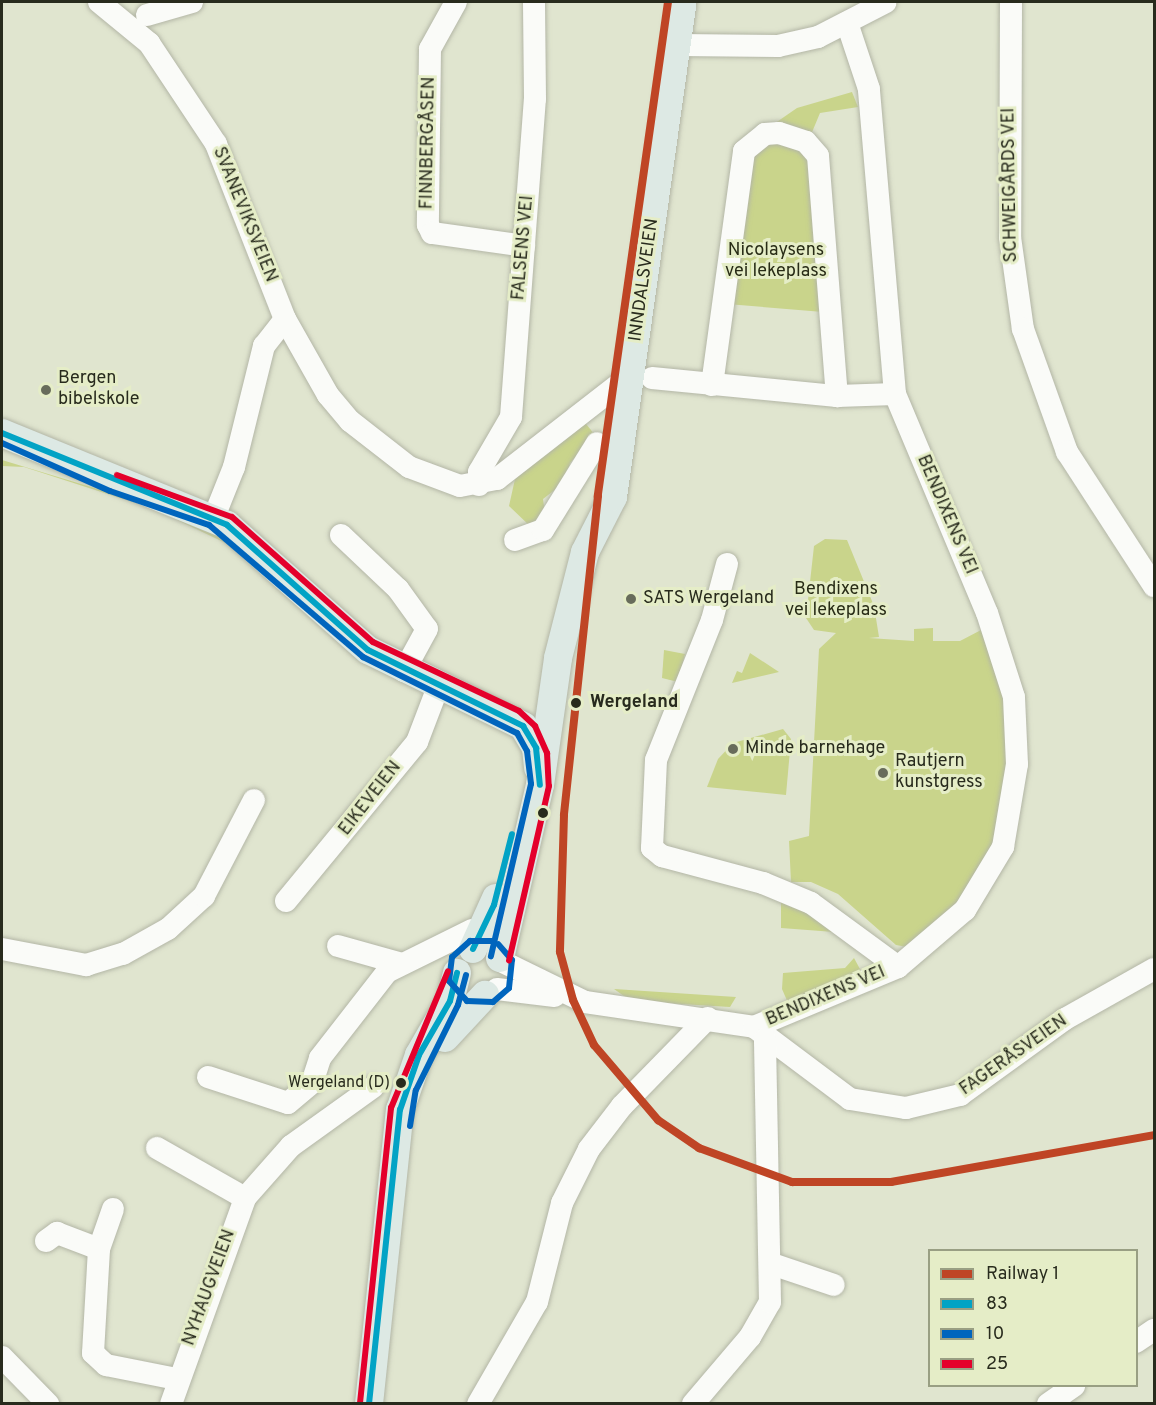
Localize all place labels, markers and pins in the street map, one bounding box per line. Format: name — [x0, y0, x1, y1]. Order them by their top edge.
place label: Bergen bibelskole — [58, 369, 139, 412]
marker: Bergen bibelskole — [39, 383, 53, 397]
place label: SATS Wergeland — [643, 588, 775, 610]
marker: SATS Wergeland — [624, 592, 638, 606]
place label: Wergeland — [590, 692, 678, 714]
marker: Wergeland — [567, 694, 585, 712]
place label: Minde barnehage — [745, 738, 885, 760]
marker: Minde barnehage — [726, 742, 740, 756]
place label: Rautjern kunstgress — [895, 752, 983, 795]
marker: Rautjern kunstgress — [876, 766, 890, 780]
unlabelled marker — [537, 807, 549, 819]
place label: Wergeland (D) — [288, 1073, 390, 1093]
marker: Wergeland (D) — [395, 1077, 407, 1089]

